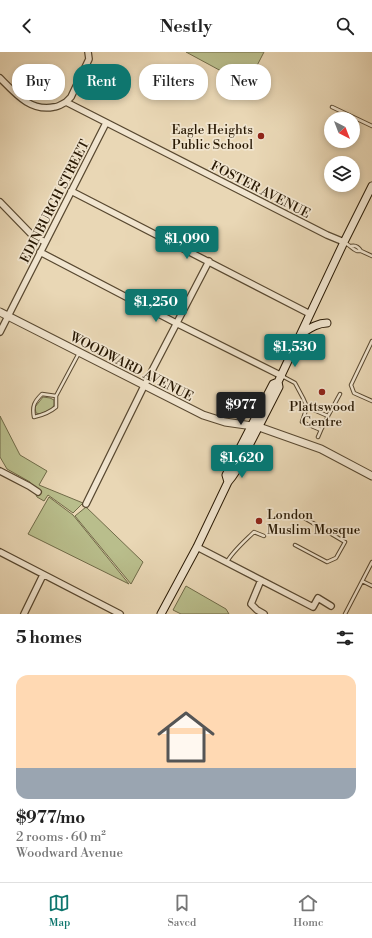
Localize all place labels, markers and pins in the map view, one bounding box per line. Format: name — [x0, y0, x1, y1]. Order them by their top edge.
place label: Eagle Heights Public School — [172, 122, 253, 153]
marker: Eagle Heights Public School — [256, 131, 266, 141]
pin: $1,090 — [154, 226, 220, 260]
pin: $1,250 — [123, 289, 189, 323]
pin: $1,530 — [262, 334, 328, 368]
marker: Plattswood Centre — [317, 387, 327, 397]
pin: $977 — [217, 392, 265, 426]
place label: Plattswood Centre — [289, 399, 355, 430]
pin: $1,620 — [209, 445, 275, 479]
place label: London Muslim Mosque — [267, 507, 361, 538]
marker: London Muslim Mosque — [254, 516, 264, 526]

